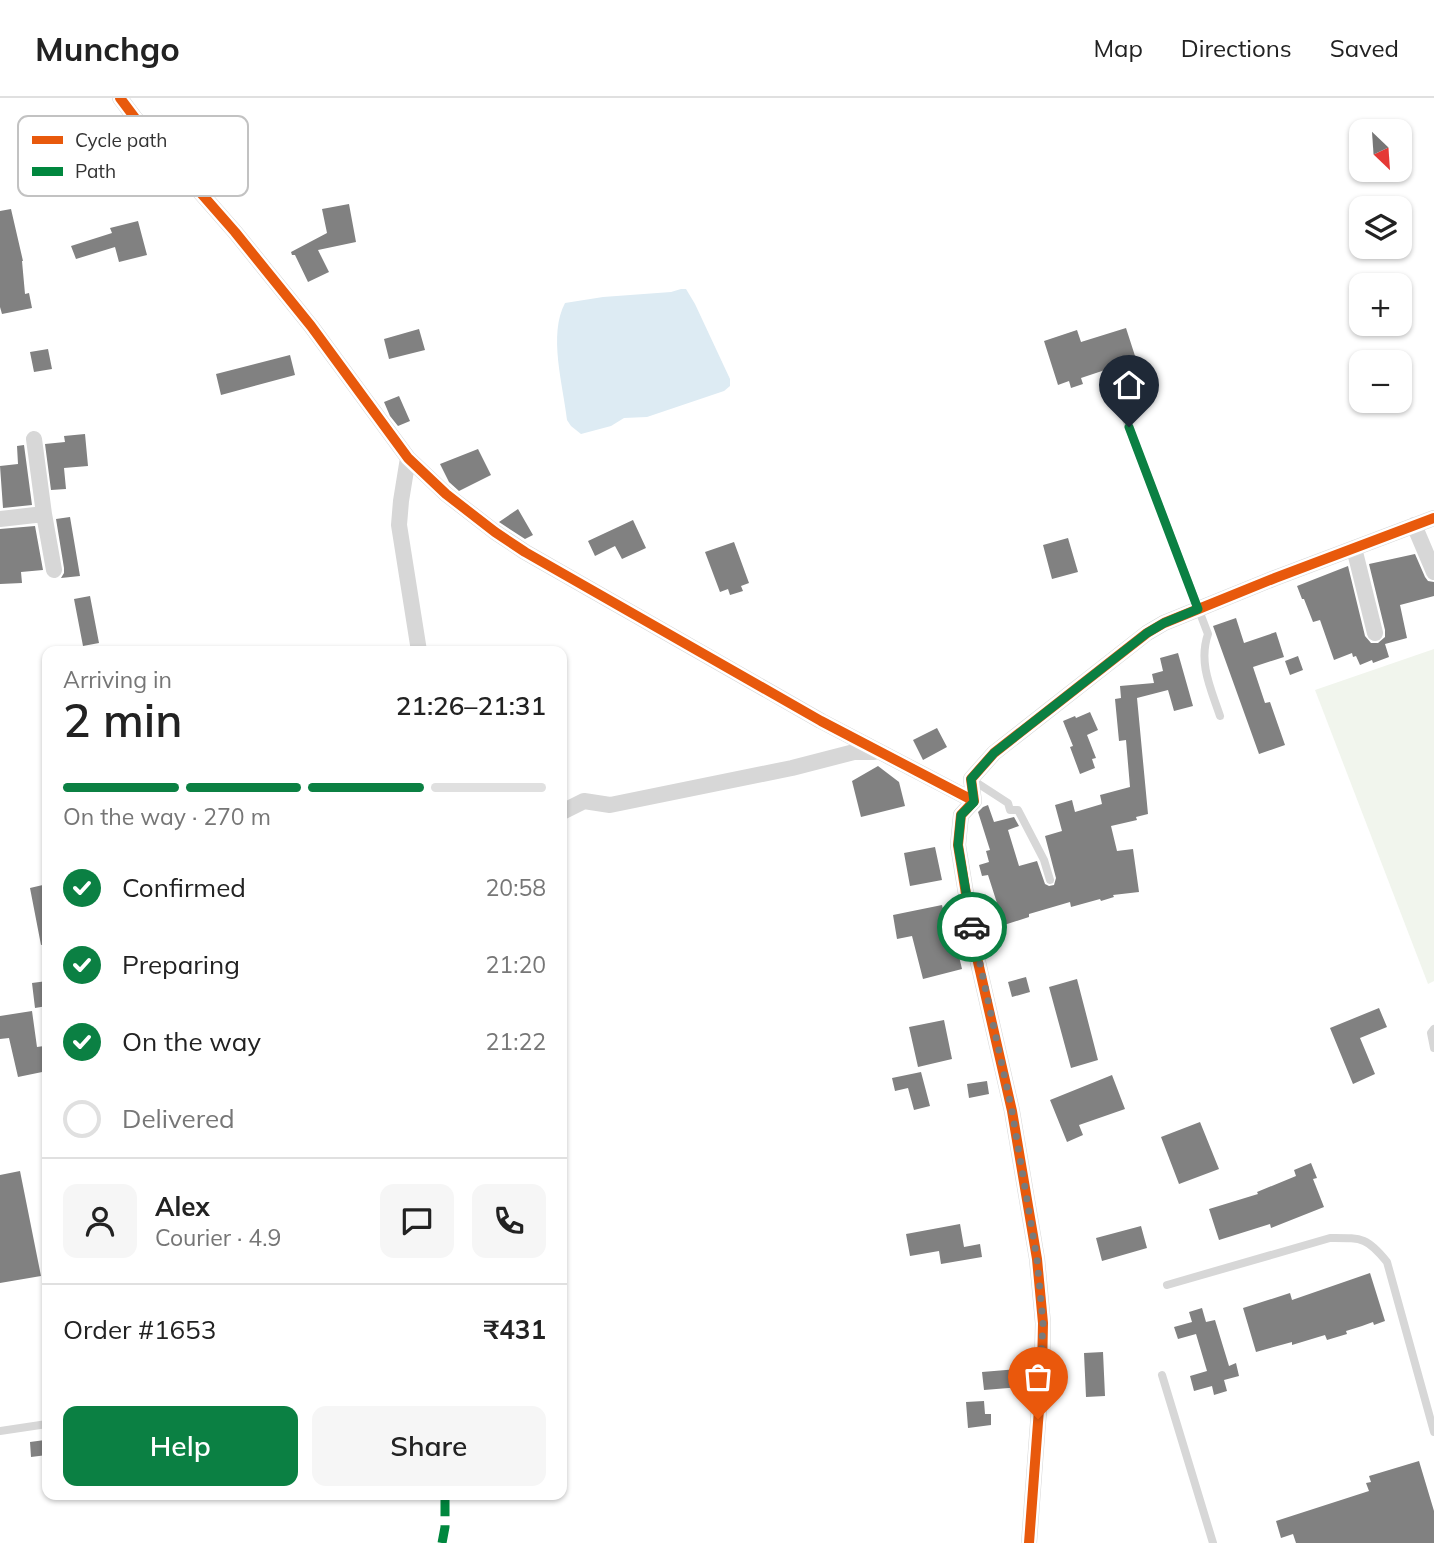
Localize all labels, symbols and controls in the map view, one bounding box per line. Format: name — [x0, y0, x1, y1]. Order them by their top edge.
text: Munchgo — [35, 28, 180, 69]
text: Map — [1093, 33, 1143, 63]
text: Directions — [1181, 33, 1292, 63]
text: Saved — [1330, 33, 1399, 63]
legend — [18, 116, 248, 196]
north arrow — [1349, 119, 1412, 182]
map controls — [1349, 119, 1412, 413]
text: Cycle path — [75, 128, 167, 152]
text: Path — [75, 159, 116, 183]
button: layers — [1349, 196, 1412, 259]
button: + — [1349, 273, 1412, 336]
button: − — [1349, 350, 1412, 413]
pin — [1099, 355, 1159, 427]
icon: home — [1110, 366, 1148, 404]
text: Arriving in — [63, 665, 172, 694]
text: 21:26–21:31 — [396, 689, 546, 722]
text: 2 min — [63, 691, 182, 749]
text: On the way · 270 m — [63, 802, 271, 831]
icon: check — [63, 869, 101, 907]
text: Confirmed — [122, 871, 246, 904]
text: 20:58 — [486, 873, 546, 902]
courier — [937, 892, 1007, 962]
icon: car — [953, 908, 991, 946]
icon: check — [63, 946, 101, 984]
text: Preparing — [122, 948, 240, 981]
text: 21:20 — [486, 950, 546, 979]
icon: check — [63, 1023, 101, 1061]
text: On the way — [122, 1025, 261, 1058]
text: 21:22 — [486, 1027, 546, 1056]
text: Delivered — [122, 1102, 235, 1135]
button: person — [63, 1184, 137, 1258]
button: chat — [380, 1184, 454, 1258]
button: phone — [472, 1184, 546, 1258]
text: Alex — [155, 1190, 210, 1223]
text: Courier · 4.9 — [155, 1223, 281, 1252]
text: Order #1653 — [63, 1313, 216, 1346]
text: ₹431 — [484, 1313, 546, 1346]
pin — [1008, 1347, 1068, 1419]
icon: bag — [1019, 1358, 1057, 1396]
button: Help — [63, 1406, 298, 1486]
button: Share — [312, 1406, 546, 1486]

